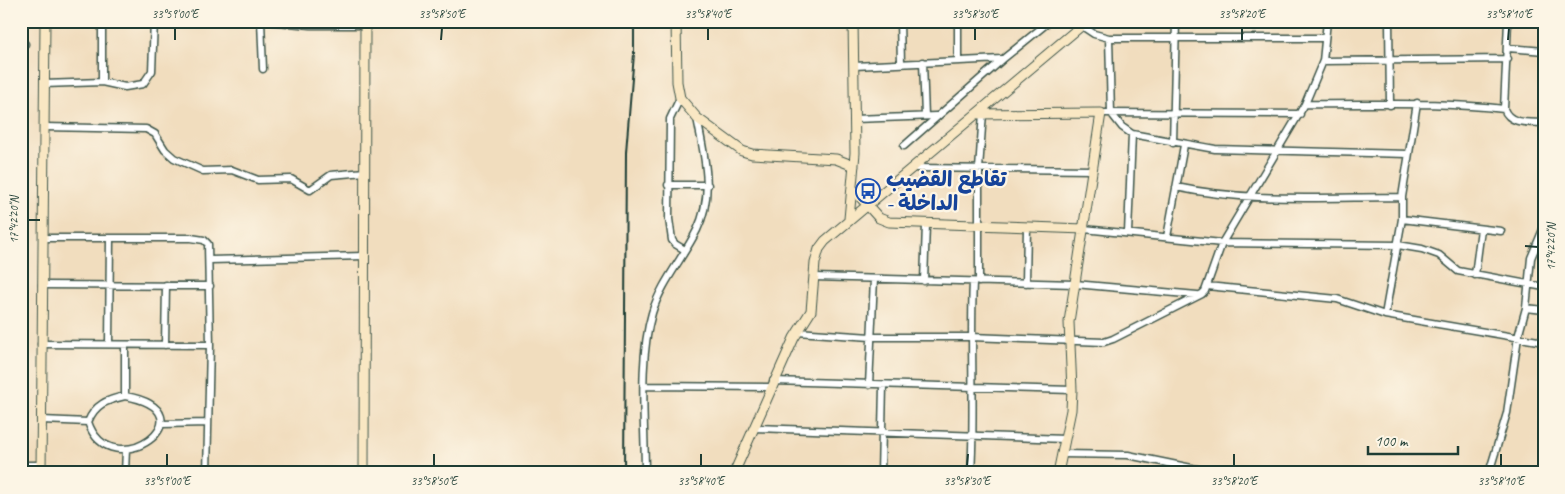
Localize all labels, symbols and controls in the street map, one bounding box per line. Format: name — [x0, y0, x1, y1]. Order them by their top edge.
text: 33°59'00"E — [152, 6, 200, 22]
text: 33°58'50"E — [419, 6, 467, 22]
text: 33°58'40"E — [685, 6, 733, 22]
text: 33°58'30"E — [952, 6, 1000, 22]
text: 33°58'20"E — [1219, 6, 1267, 22]
text: 33°58'10"E — [1486, 6, 1534, 22]
place label: تقاطع القضيب - الداخلة — [886, 166, 1007, 216]
bus stop icon: تقاطع القضيب - الداخلة — [855, 178, 881, 204]
text: 17°42'20"N — [6, 195, 22, 244]
text: 17°42'20"N — [1543, 222, 1559, 271]
scale bar — [1368, 424, 1458, 456]
text: 100 m — [1375, 432, 1409, 451]
text: 33°59'00"E — [144, 473, 192, 489]
text: 33°58'50"E — [411, 473, 459, 489]
text: 33°58'40"E — [678, 473, 726, 489]
text: 33°58'30"E — [944, 473, 992, 489]
text: 33°58'20"E — [1211, 473, 1259, 489]
text: 33°58'10"E — [1478, 473, 1526, 489]

